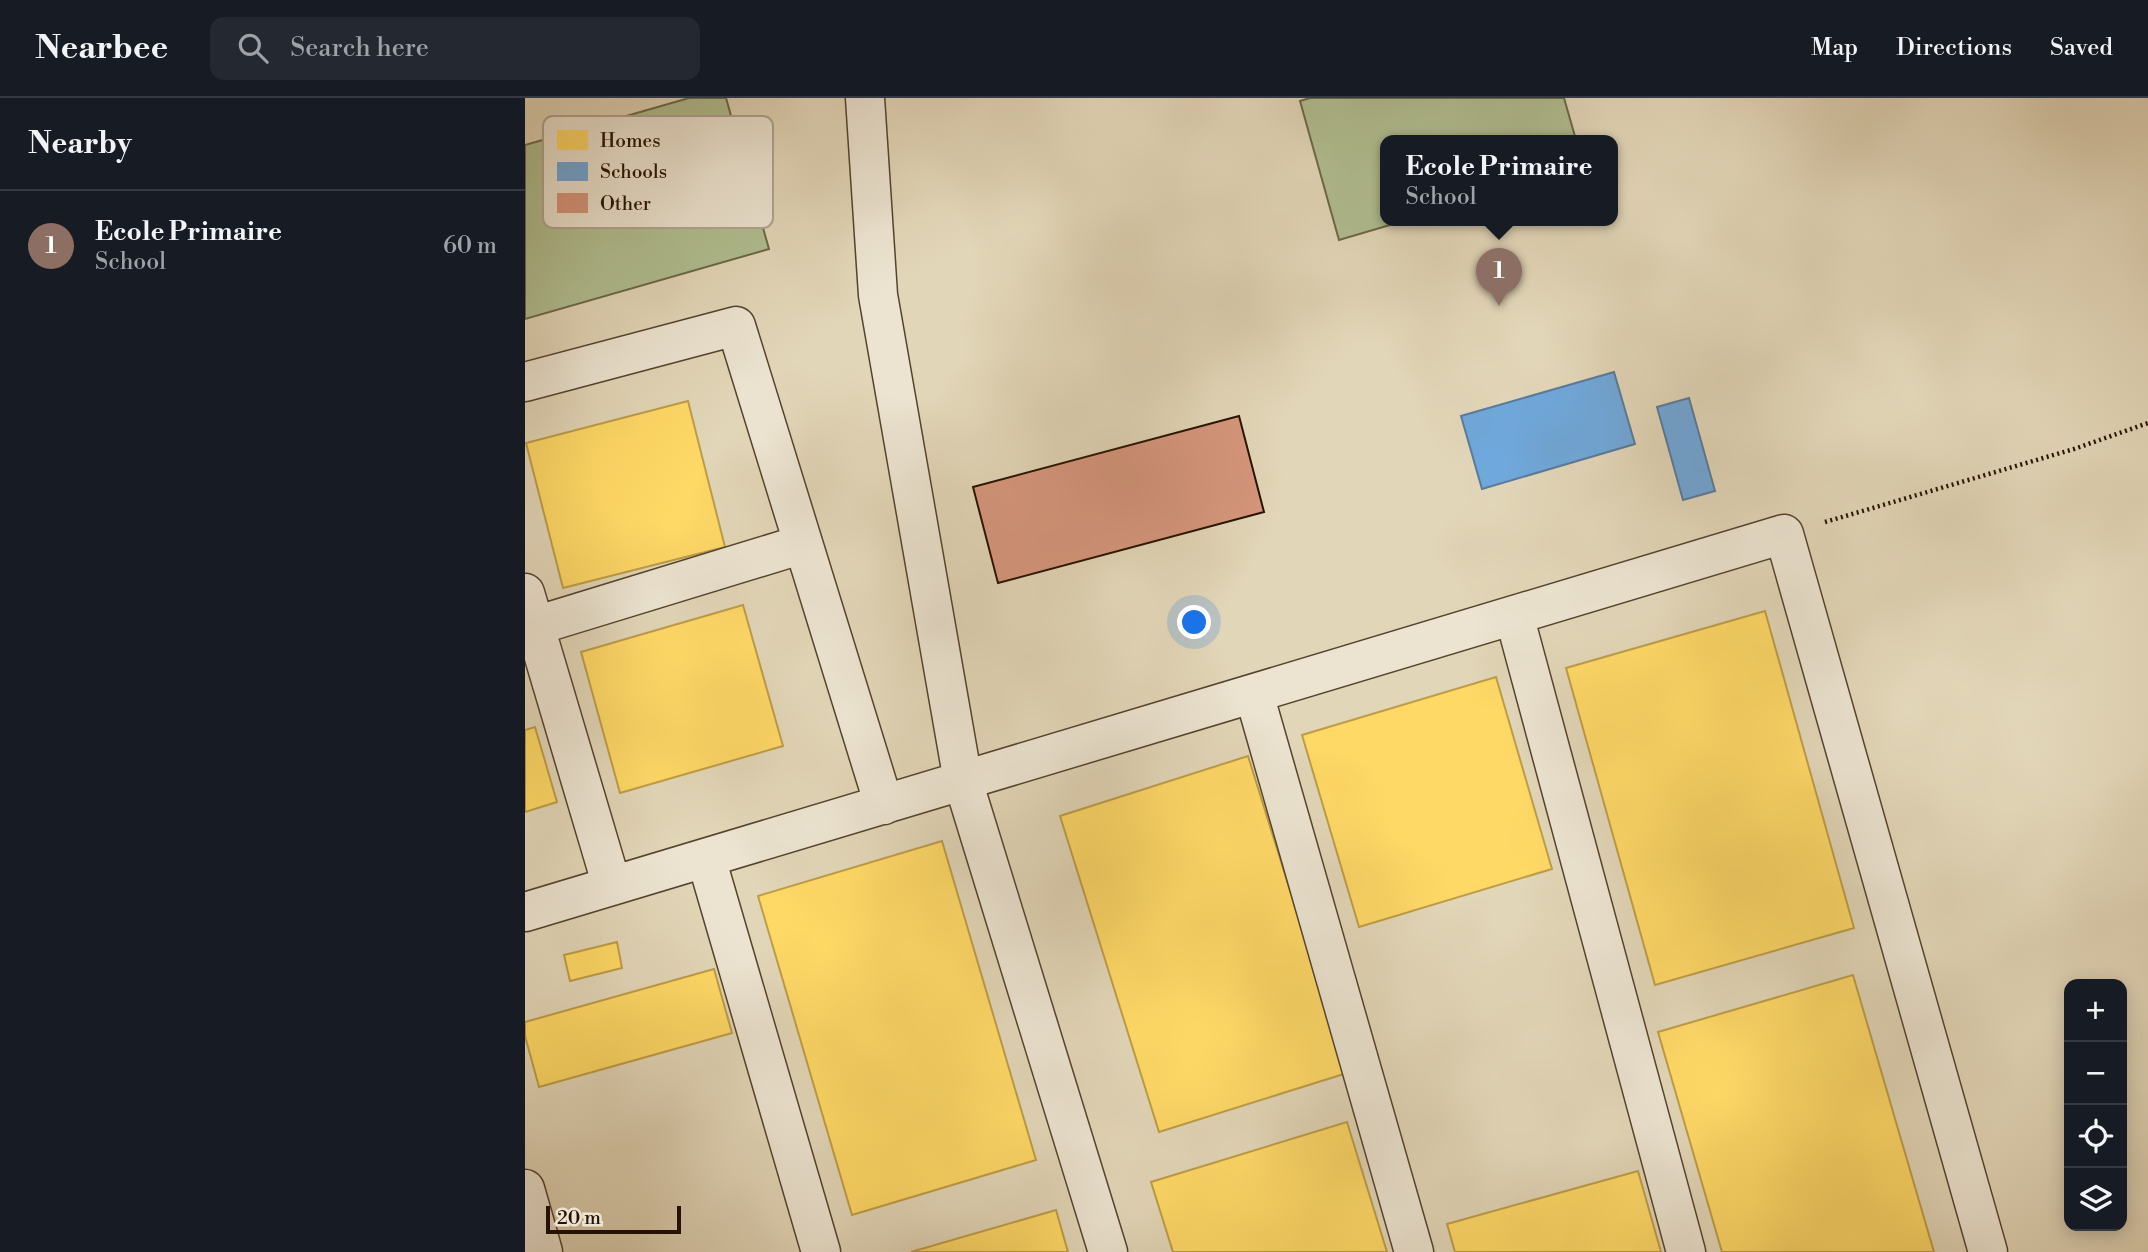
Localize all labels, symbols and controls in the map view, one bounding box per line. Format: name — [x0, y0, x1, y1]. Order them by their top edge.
search box — [210, 17, 700, 80]
text: Nearbee — [35, 28, 168, 69]
icon: search — [234, 29, 272, 67]
text: Search here — [290, 32, 429, 64]
text: Map — [1811, 33, 1858, 63]
text: Directions — [1896, 33, 2012, 63]
text: Saved — [2050, 33, 2113, 63]
legend — [543, 116, 773, 228]
text: Nearby — [28, 125, 132, 163]
text: Homes — [600, 129, 660, 153]
popup — [1380, 135, 1618, 226]
text: Ecole Primaire — [1405, 151, 1593, 183]
text: Schools — [600, 160, 667, 184]
text: School — [1405, 183, 1477, 211]
text: Other — [600, 192, 651, 216]
text: Ecole Primaire — [95, 216, 282, 248]
text: 1 — [45, 232, 57, 260]
text: 60 m — [443, 232, 497, 260]
text: School — [95, 248, 166, 276]
pin: 1 — [1476, 248, 1522, 306]
your location — [1177, 605, 1211, 639]
map controls — [2064, 979, 2127, 1231]
button: + — [2064, 979, 2127, 1042]
button: − — [2064, 1042, 2127, 1105]
button: locate — [2064, 1105, 2127, 1168]
button: layers — [2064, 1168, 2127, 1231]
scale bar — [546, 1203, 681, 1235]
text: 20 m — [557, 1206, 601, 1230]

